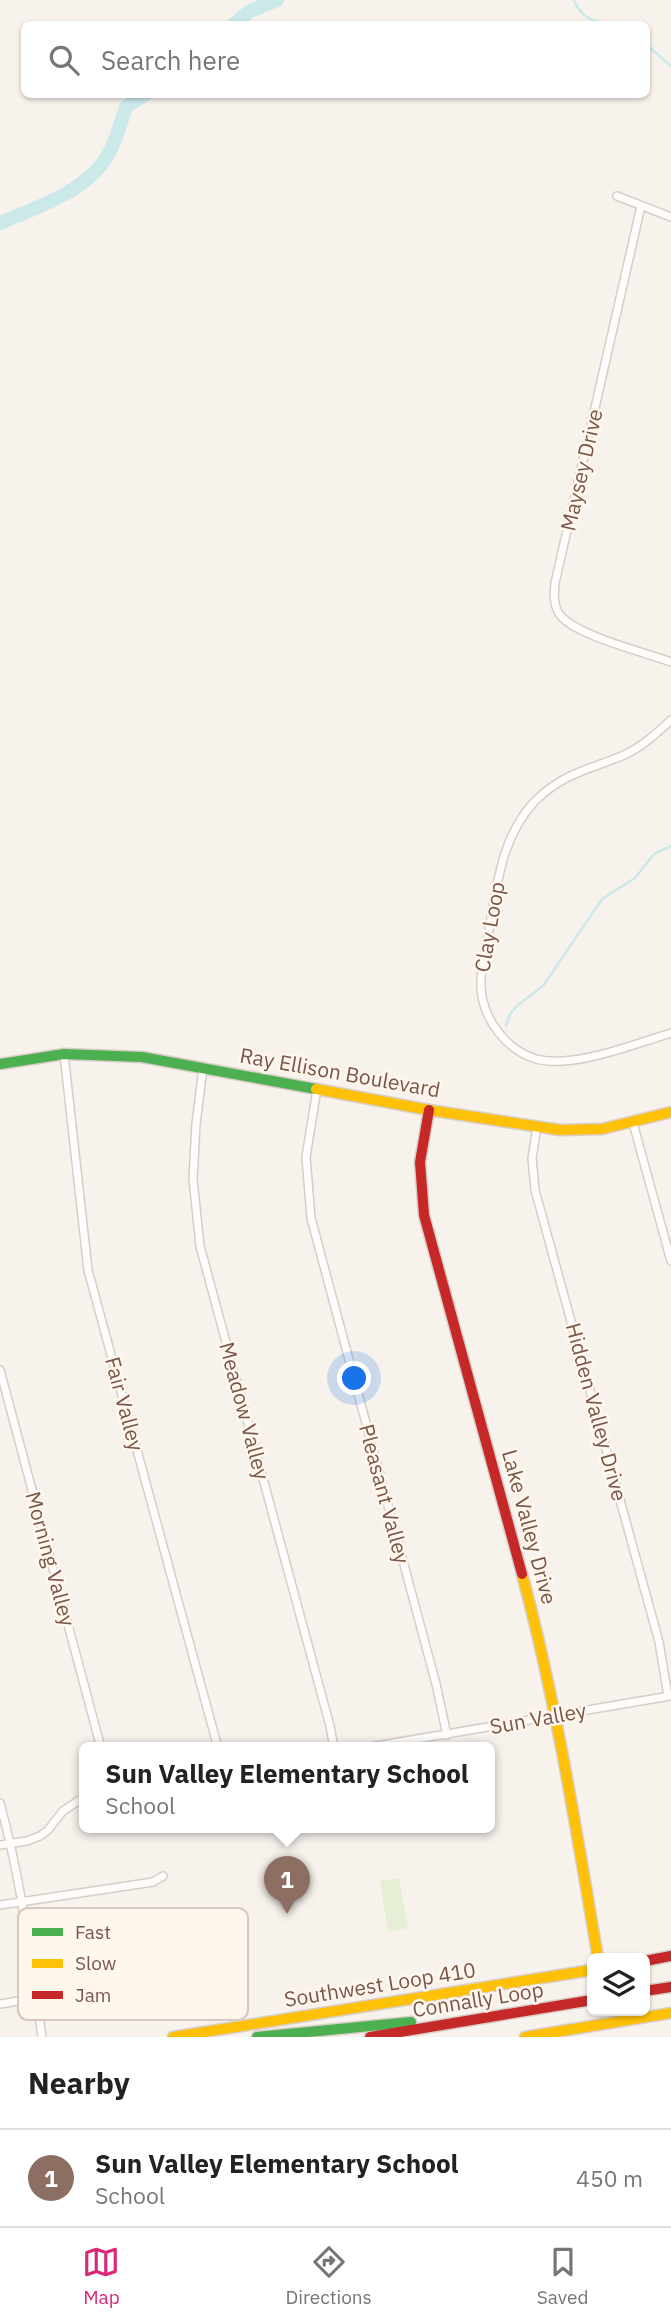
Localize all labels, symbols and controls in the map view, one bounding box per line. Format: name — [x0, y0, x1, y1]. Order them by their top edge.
search box — [21, 21, 650, 98]
icon: search — [45, 41, 83, 79]
text: Search here — [101, 43, 240, 77]
street label: Maysey Drive — [553, 406, 609, 534]
street label: Clay Loop — [467, 879, 511, 974]
street label: Ray Ellison Boulevard — [238, 1041, 443, 1103]
street label: Hidden Valley Drive — [560, 1320, 634, 1504]
street label: Meadow Valley — [213, 1339, 277, 1483]
street label: Fair Valley — [99, 1353, 151, 1455]
your location — [337, 1361, 371, 1395]
street label: Pleasant Valley — [353, 1421, 417, 1567]
street label: Lake Valley Drive — [496, 1446, 564, 1607]
street label: Morning Valley — [20, 1488, 83, 1630]
street label: Sun Valley — [487, 1696, 589, 1740]
popup — [79, 1742, 495, 1833]
text: Sun Valley Elementary School — [105, 1756, 469, 1790]
text: School — [105, 1790, 175, 1820]
pin: 1 — [264, 1856, 310, 1914]
legend — [18, 1908, 248, 2020]
text: Fast — [75, 1920, 111, 1944]
text: Slow — [75, 1951, 116, 1975]
map controls — [587, 1953, 650, 2016]
button: layers — [587, 1953, 650, 2016]
street label: Southwest Loop 410 — [282, 1955, 478, 2013]
street label: Connally Loop — [410, 1975, 545, 2023]
text: Jam — [75, 1983, 111, 2007]
text: Nearby — [28, 2063, 130, 2102]
text: Sun Valley Elementary School — [95, 2146, 458, 2180]
text: 1 — [44, 2163, 58, 2193]
text: 450 m — [576, 2163, 643, 2193]
text: School — [95, 2180, 165, 2210]
tab: Map — [82, 2243, 120, 2309]
tab: Directions — [285, 2243, 372, 2309]
tab: Saved — [537, 2243, 589, 2309]

